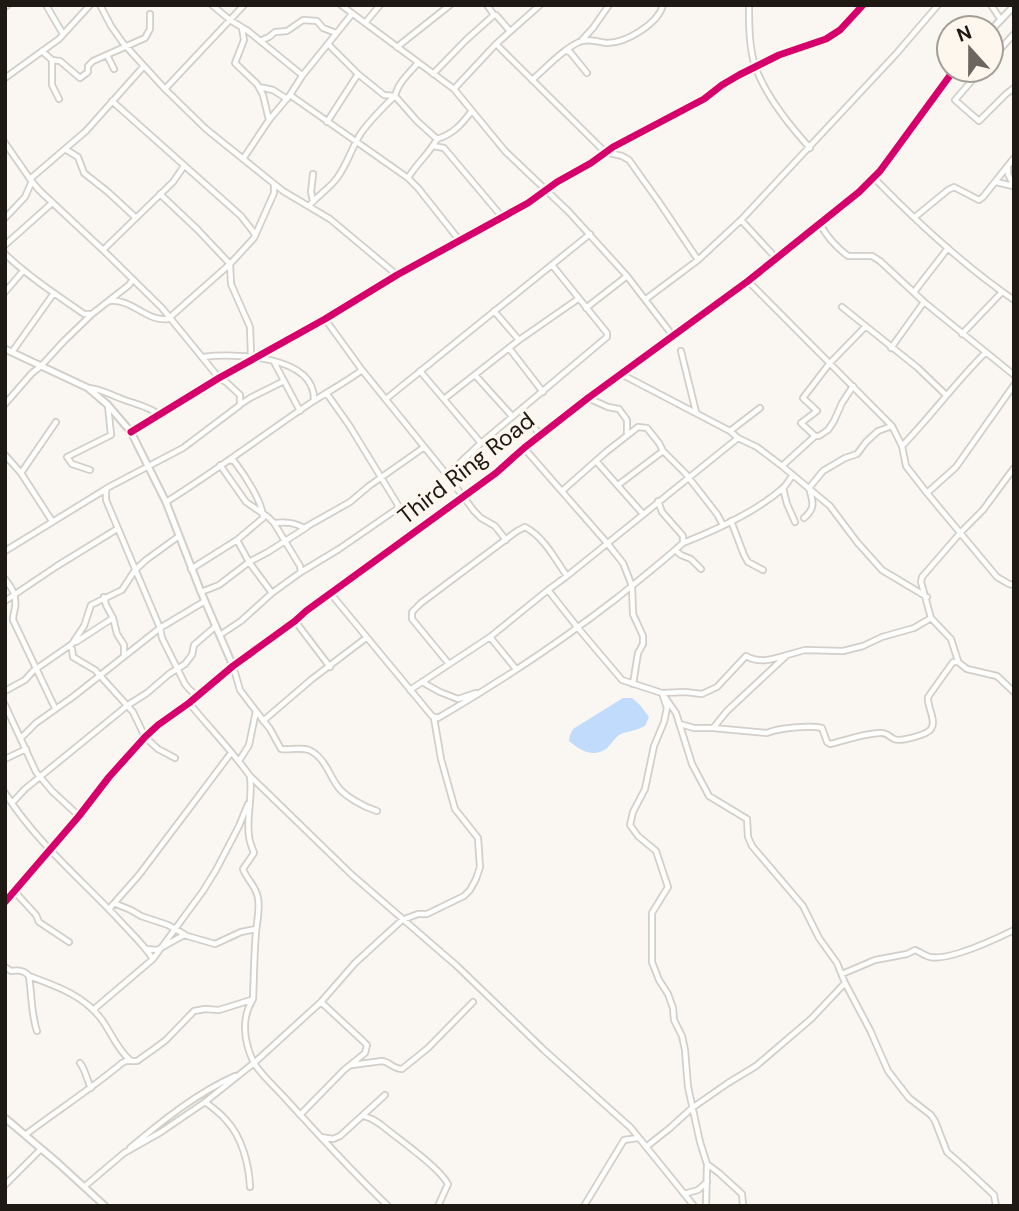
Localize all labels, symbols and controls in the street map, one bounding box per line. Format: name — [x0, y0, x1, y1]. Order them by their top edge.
north arrow — [935, 14, 1005, 84]
text: N — [953, 19, 975, 48]
street label: Third Ring Road — [392, 405, 540, 531]

